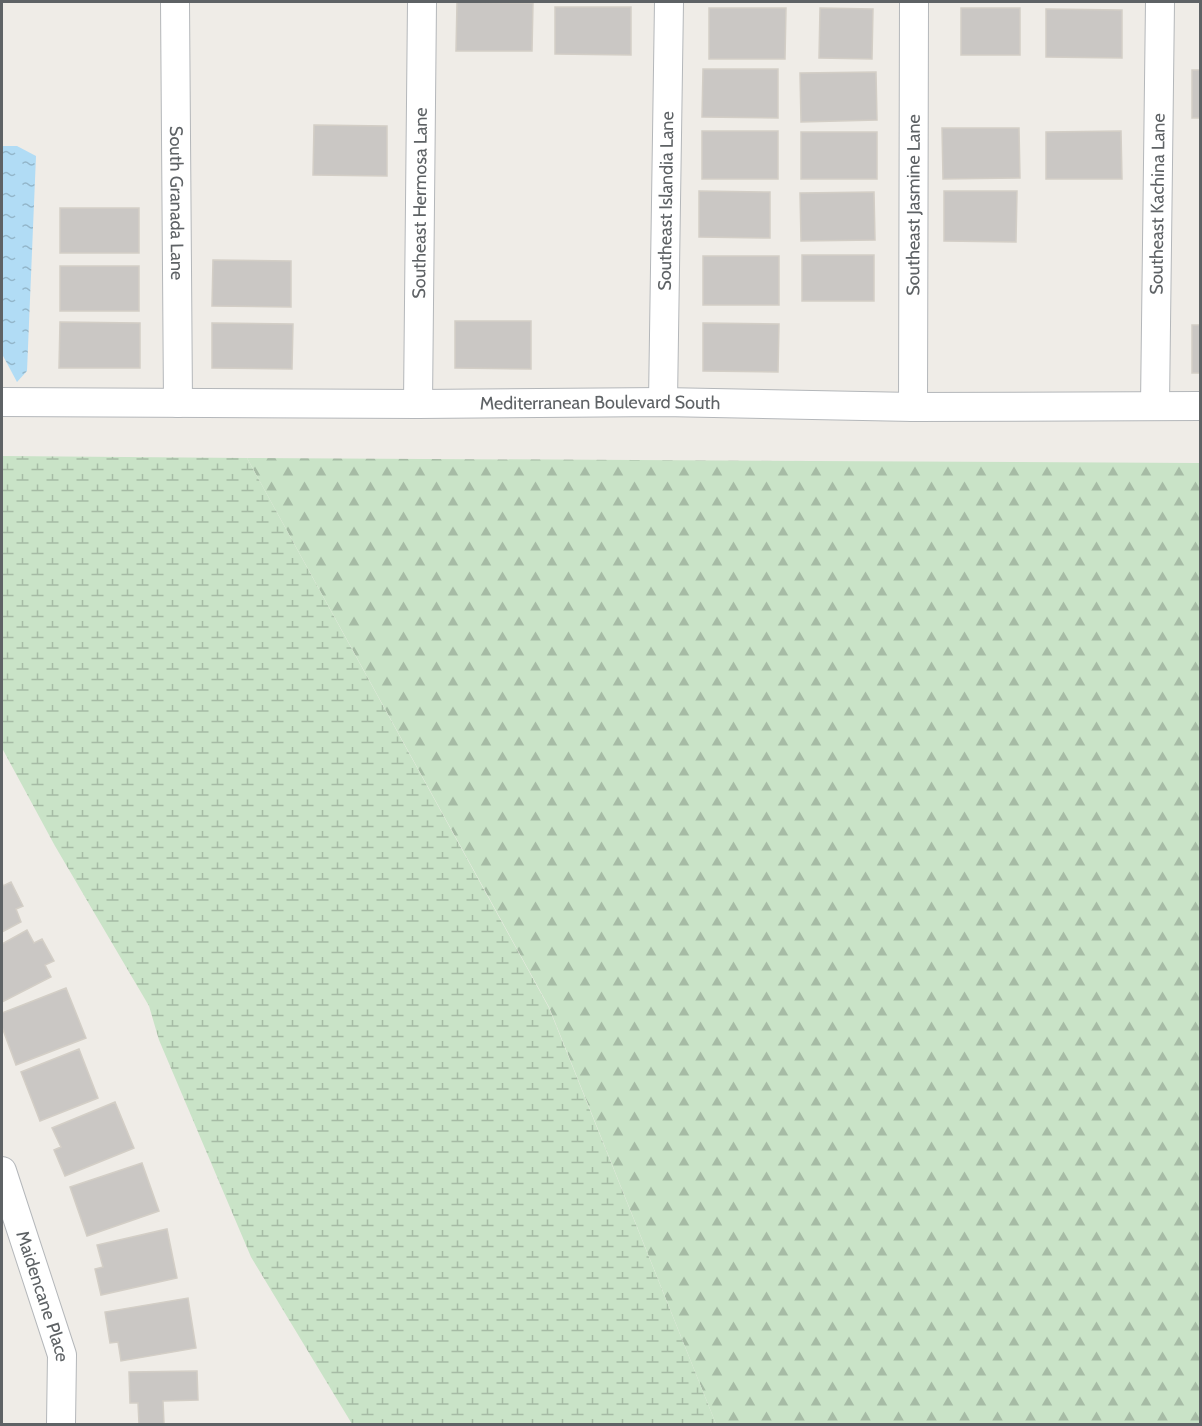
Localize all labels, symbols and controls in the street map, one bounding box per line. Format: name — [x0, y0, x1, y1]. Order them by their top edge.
street label: Southeast Hermosa Lane — [408, 107, 432, 299]
street label: Southeast Islandia Lane — [654, 111, 678, 291]
street label: Southeast Kachina Lane — [1145, 113, 1170, 295]
street label: Southeast Jasmine Lane — [902, 114, 925, 296]
street label: South Granada Lane — [165, 126, 188, 280]
street label: Mediterranean Boulevard South — [480, 391, 721, 414]
street label: Maidencane Place — [11, 1228, 73, 1362]

